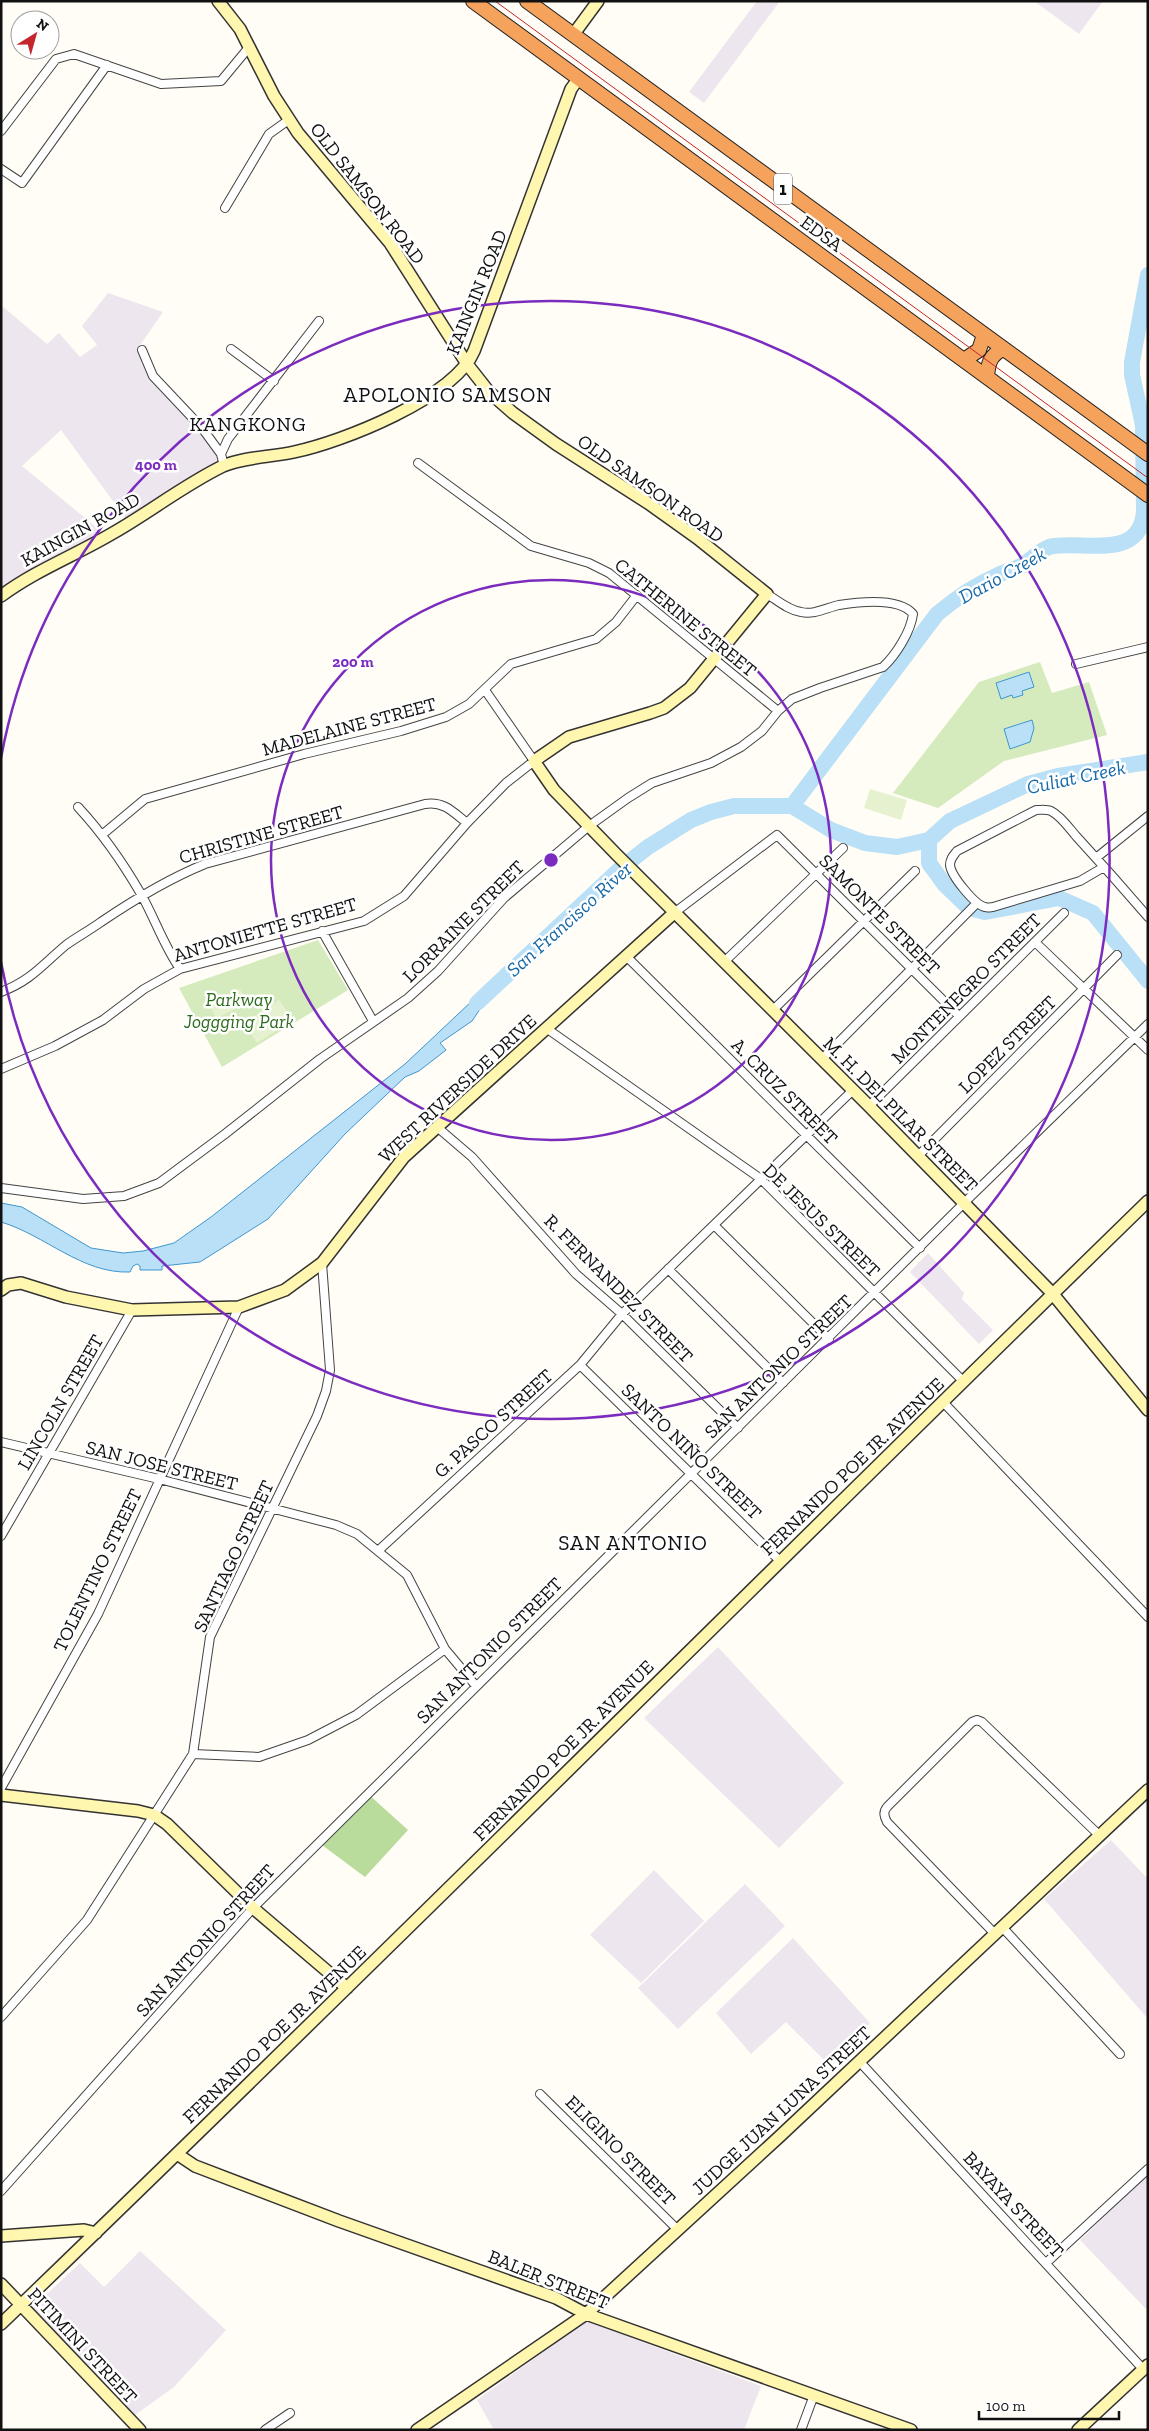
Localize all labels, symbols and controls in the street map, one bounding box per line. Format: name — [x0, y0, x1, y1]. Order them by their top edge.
north arrow — [10, 10, 60, 60]
text: N — [33, 15, 52, 35]
street label: OLD SAMSON ROAD — [305, 118, 430, 269]
road number: 1 — [774, 173, 792, 204]
street label: EDSA — [796, 210, 848, 257]
street label: KAINGIN ROAD — [441, 226, 512, 358]
district label: APOLONIO SAMSON — [344, 382, 552, 407]
district label: KANGKONG — [190, 412, 307, 436]
street label: OLD SAMSON ROAD — [573, 429, 728, 547]
text: 400 m — [135, 456, 177, 474]
street label: KAINGIN ROAD — [17, 487, 144, 572]
water label: Dario Creek — [954, 541, 1050, 609]
street label: CATHERINE STREET — [610, 553, 761, 682]
text: 200 m — [332, 653, 374, 671]
street label: MADELAINE STREET — [259, 692, 439, 761]
water label: Culiat Creek — [1025, 755, 1128, 799]
street label: CHRISTINE STREET — [176, 800, 346, 869]
street label: SAMONTE STREET — [815, 849, 945, 980]
centre of rings — [542, 851, 560, 869]
street label: LORRAINE STREET — [398, 855, 529, 987]
water label: San Francisco River — [501, 856, 637, 982]
street label: ANTONIETTE STREET — [171, 892, 360, 967]
street label: MONTENEGRO STREET — [886, 908, 1046, 1068]
park label: Parkway Joggging Park — [183, 988, 294, 1033]
street label: LOPEZ STREET — [954, 990, 1061, 1098]
street label: WEST RIVERSIDE DRIVE — [374, 1009, 541, 1167]
street label: M. H. DEL PILAR STREET — [818, 1032, 983, 1197]
street label: A. CRUZ STREET — [727, 1033, 843, 1150]
street label: DE JESUS STREET — [758, 1159, 885, 1282]
street label: R. FERNANDEZ STREET — [539, 1209, 698, 1368]
street label: SAN ANTONIO STREET — [699, 1289, 857, 1443]
street label: LINCOLN STREET — [12, 1330, 109, 1474]
street label: G. PASCO STREET — [429, 1364, 558, 1483]
street label: FERNANDO POE JR. AVENUE — [756, 1373, 949, 1560]
street label: SANTO NIÑO STREET — [617, 1379, 767, 1524]
street label: SAN JOSE STREET — [84, 1435, 240, 1496]
street label: SANTIAGO STREET — [188, 1476, 279, 1636]
street label: TOLENTINO STREET — [48, 1485, 147, 1655]
district label: SAN ANTONIO — [558, 1530, 708, 1555]
street label: SAN ANTONIO STREET — [411, 1572, 567, 1728]
street label: FERNANDO POE JR. AVENUE — [468, 1655, 659, 1846]
street label: SAN ANTONIO STREET — [131, 1859, 280, 2021]
street label: FERNANDO POE JR. AVENUE — [178, 1941, 371, 2128]
street label: JUDGE JUAN LUNA STREET — [687, 2021, 876, 2200]
street label: ELIGINO STREET — [561, 2090, 681, 2210]
street label: BAYAYA STREET — [958, 2146, 1069, 2262]
street label: BALER STREET — [485, 2245, 613, 2314]
street label: PITIMINI STREET — [23, 2283, 142, 2408]
scale bar — [979, 2388, 1119, 2420]
text: 100 m — [986, 2397, 1025, 2415]

